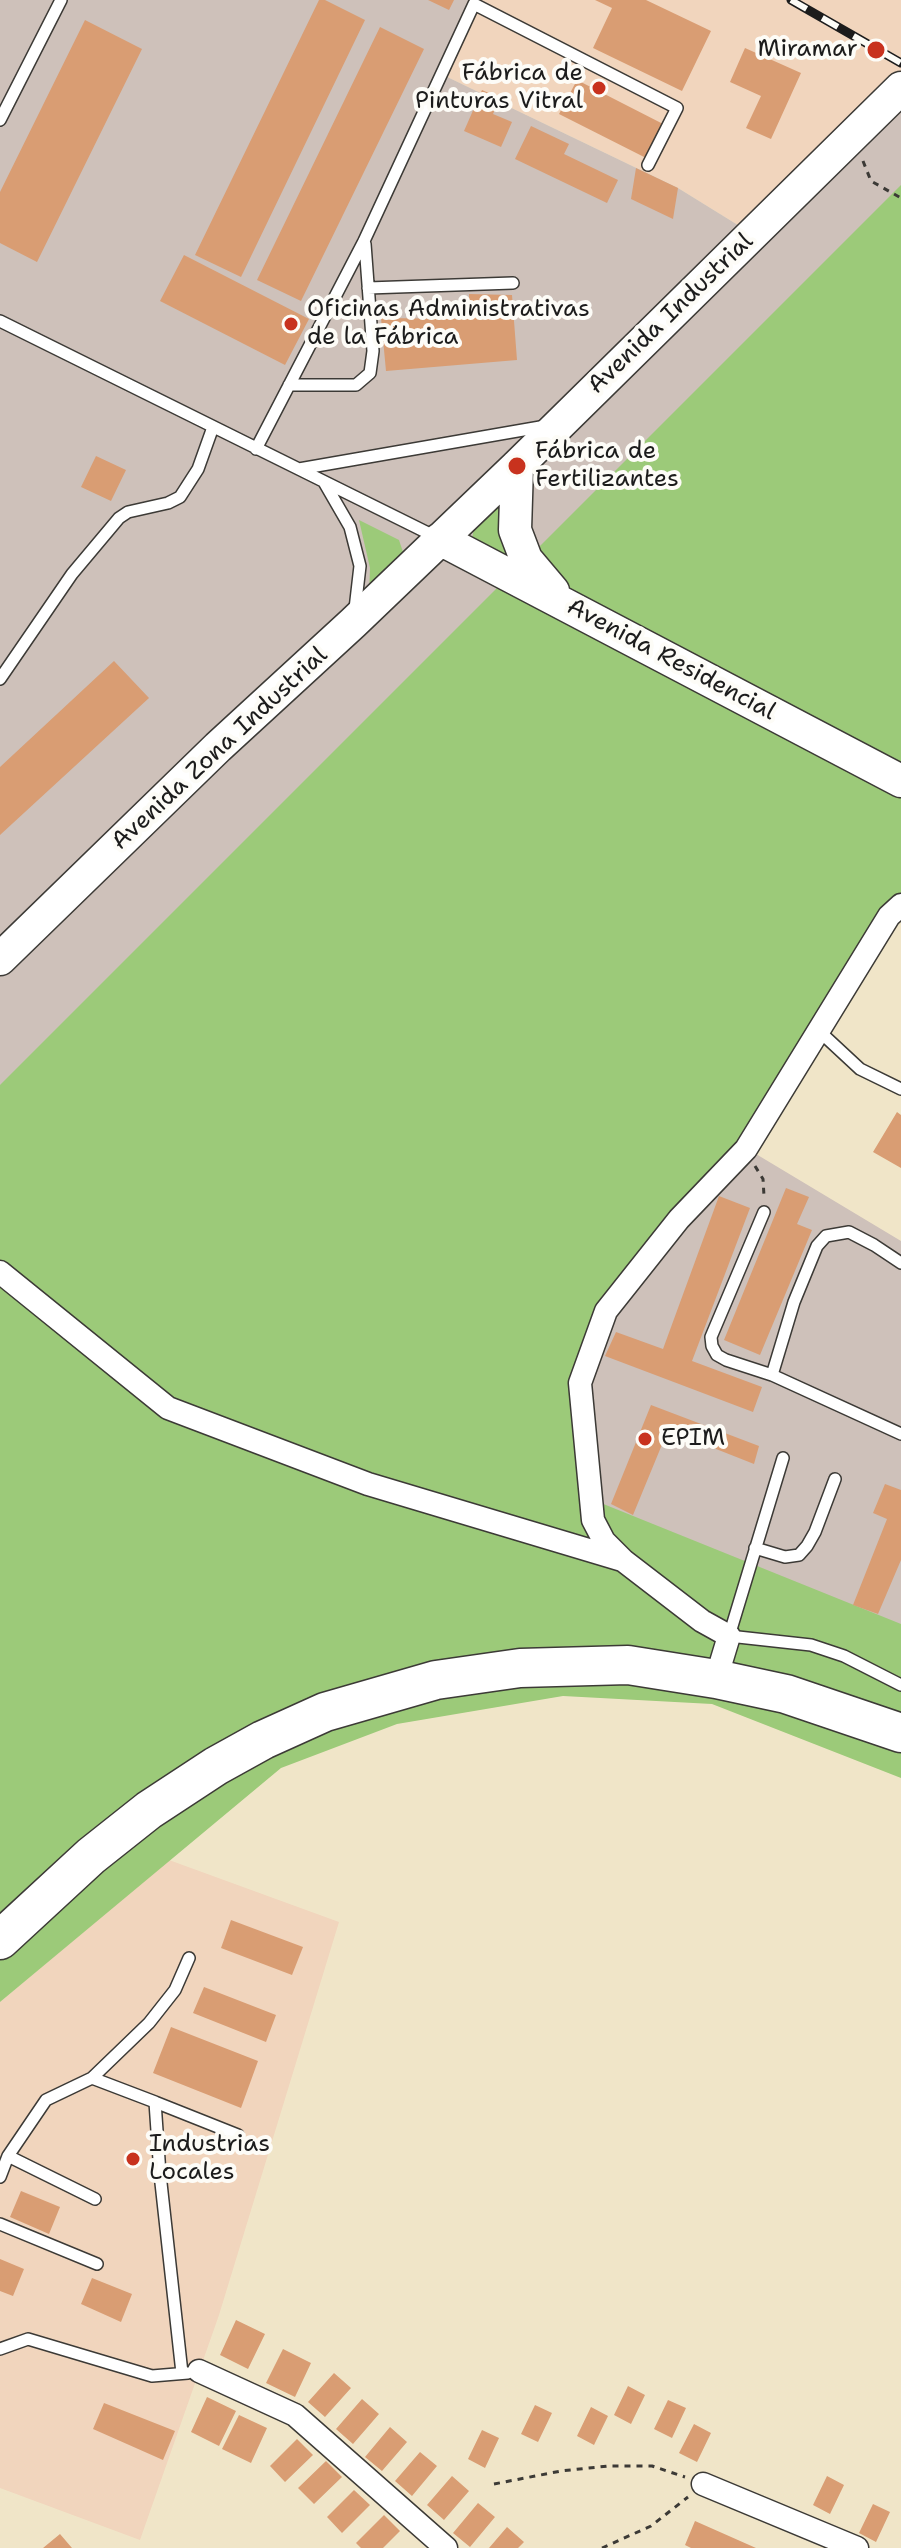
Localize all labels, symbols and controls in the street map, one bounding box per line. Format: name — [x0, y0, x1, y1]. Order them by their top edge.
place label: Miramar — [757, 36, 858, 64]
marker: Miramar — [865, 39, 887, 61]
place label: Fábrica de Pinturas Vitral — [415, 60, 583, 116]
marker: Fábrica de Pinturas Vitral — [590, 79, 608, 97]
street label: Avenida Industrial — [582, 228, 760, 400]
place label: Oficinas Administrativas de la Fábrica — [307, 296, 590, 352]
marker: Oficinas Administrativas de la Fábrica — [282, 315, 300, 333]
place label: Fábrica de Fertilizantes — [535, 438, 679, 494]
marker: Fábrica de Fertilizantes — [506, 455, 528, 477]
street label: Avenida Residencial — [562, 593, 780, 727]
street label: Avenida Zona Industrial — [106, 641, 334, 857]
place label: EPIM — [661, 1425, 725, 1453]
marker: EPIM — [636, 1430, 654, 1448]
place label: Industrias Locales — [149, 2131, 270, 2187]
marker: Industrias Locales — [124, 2150, 142, 2168]

